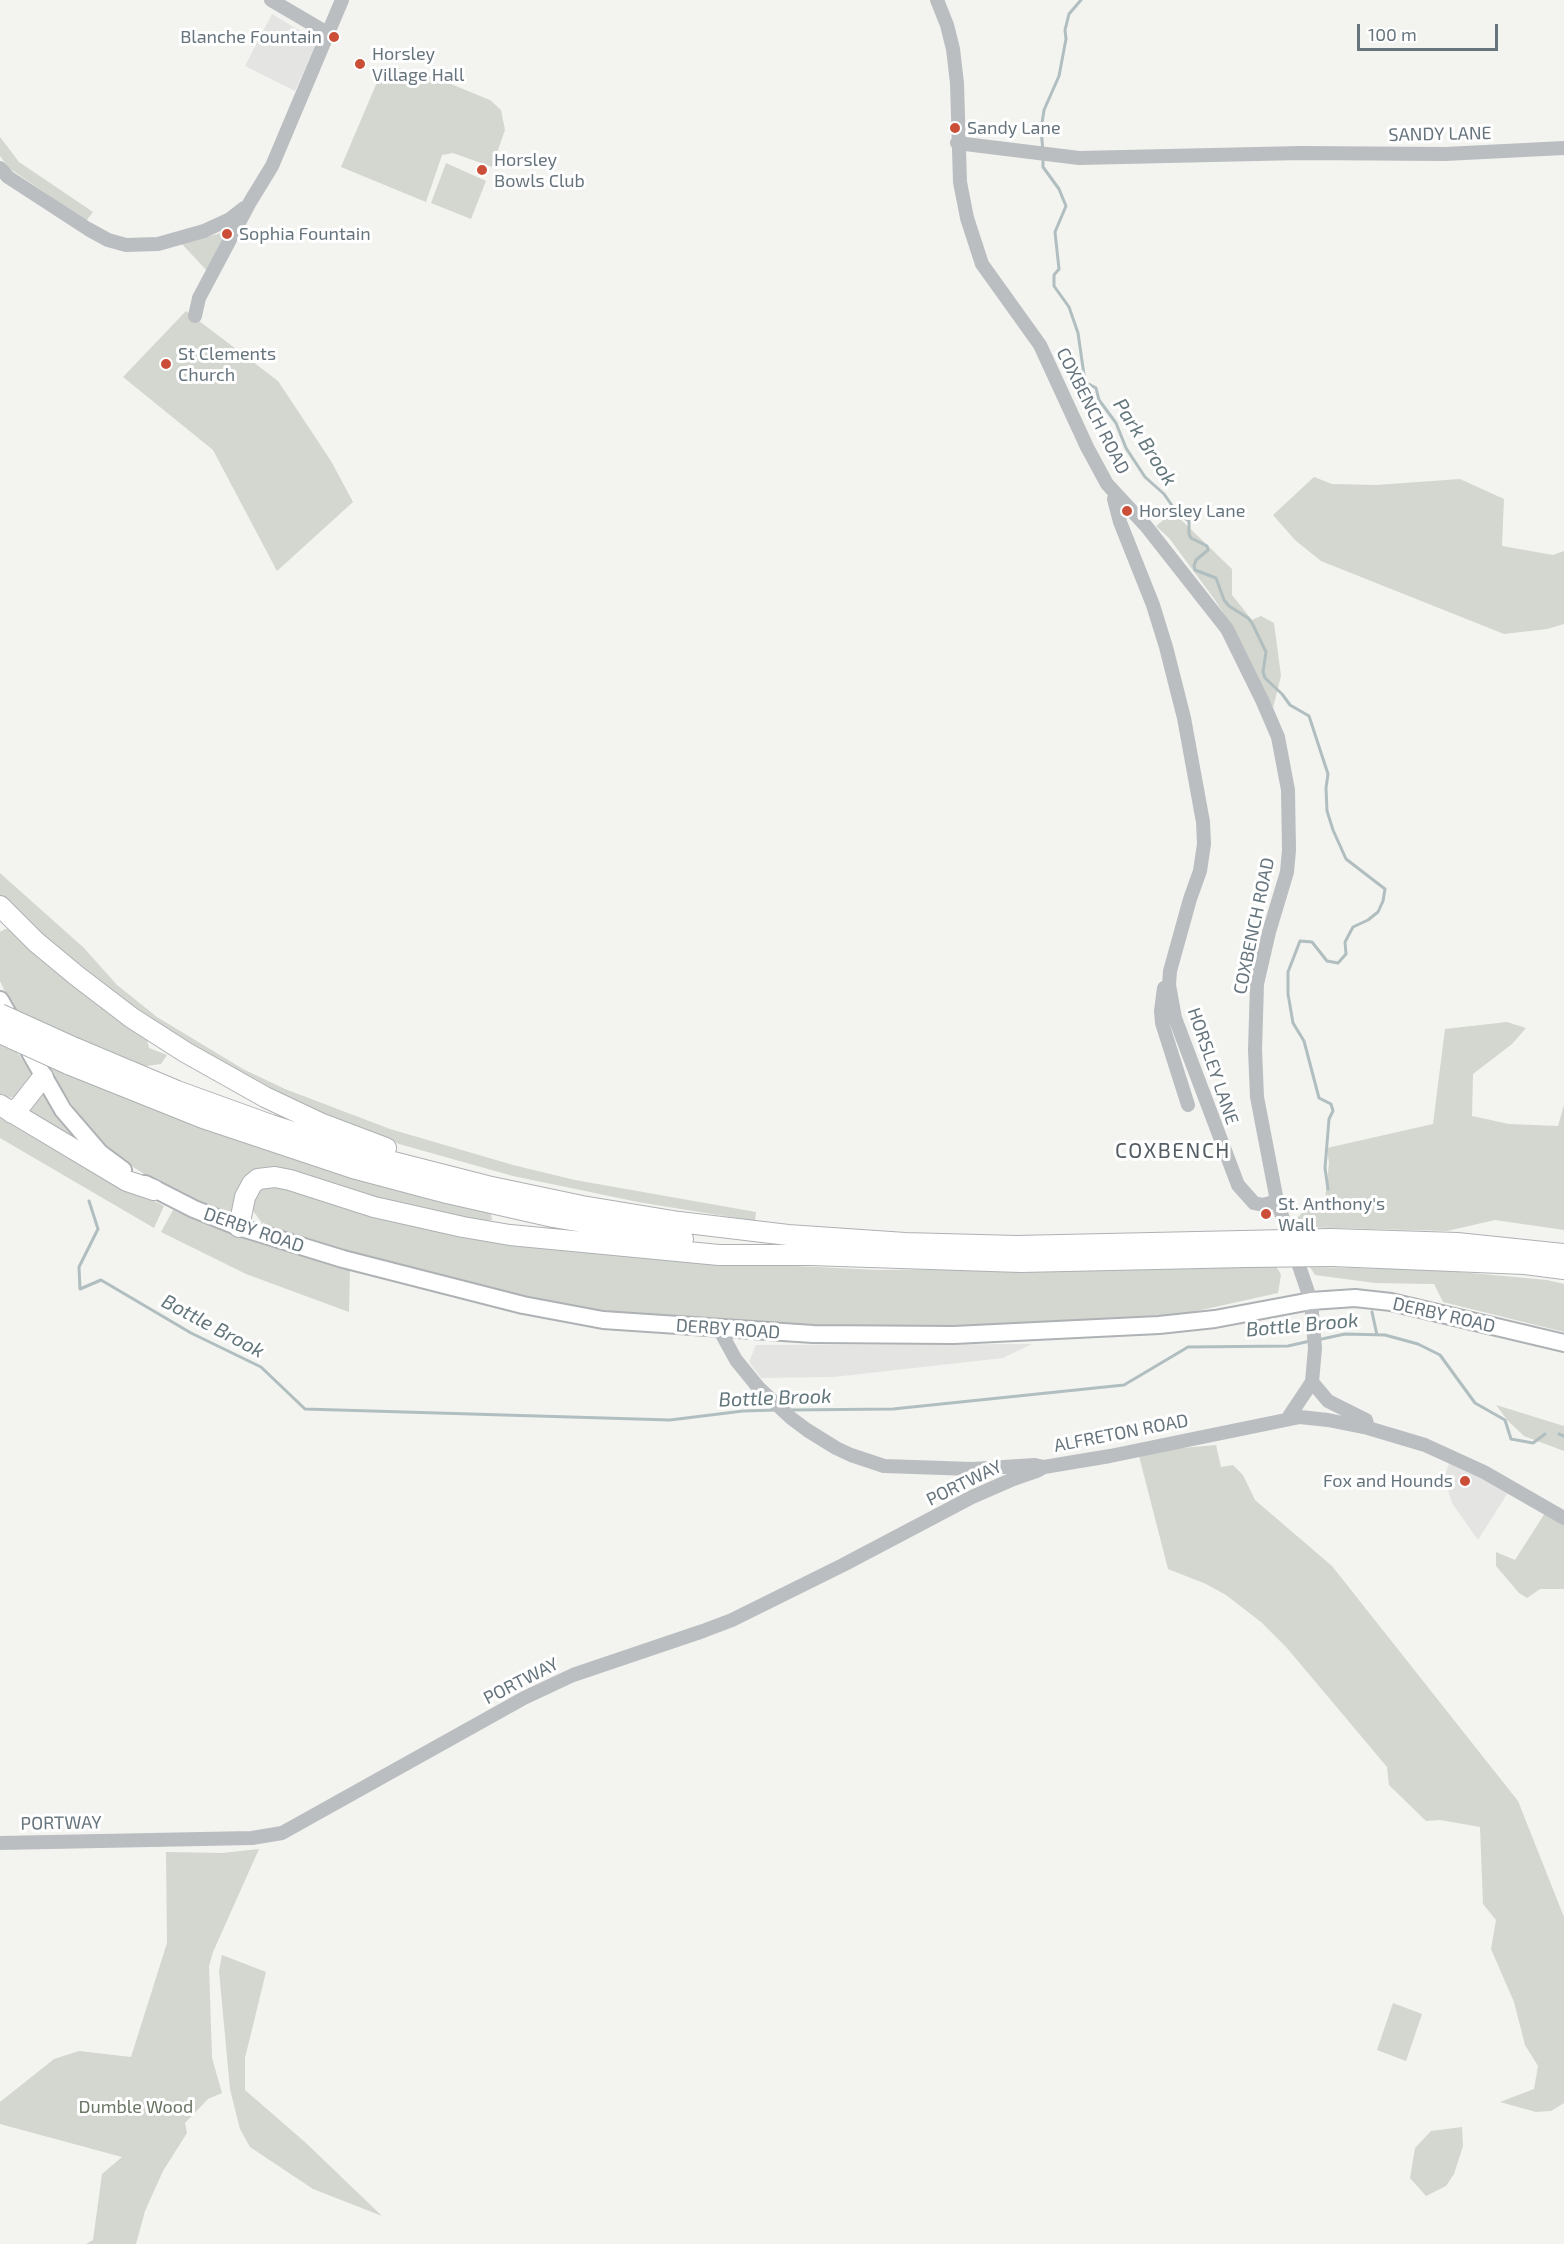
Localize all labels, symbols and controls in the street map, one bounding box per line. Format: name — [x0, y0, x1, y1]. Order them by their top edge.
scale bar — [1360, 12, 1501, 50]
text: 100 m — [1368, 23, 1417, 45]
place label: Blanche Fountain — [180, 26, 322, 48]
marker: Blanche Fountain — [327, 30, 341, 44]
place label: Horsley Village Hall — [372, 43, 464, 86]
marker: Horsley Village Hall — [353, 57, 367, 71]
place label: Sandy Lane — [967, 117, 1061, 139]
marker: Sandy Lane — [948, 121, 962, 135]
street label: SANDY LANE — [1388, 122, 1492, 146]
place label: Horsley Bowls Club — [494, 149, 585, 192]
marker: Horsley Bowls Club — [475, 163, 489, 177]
place label: Sophia Fountain — [239, 223, 371, 245]
marker: Sophia Fountain — [220, 227, 234, 241]
place label: St Clements Church — [178, 343, 276, 386]
street label: COXBENCH ROAD — [1052, 344, 1134, 478]
marker: St Clements Church — [159, 357, 173, 371]
water label: Park Brook — [1108, 394, 1182, 490]
place label: Horsley Lane — [1139, 500, 1245, 522]
marker: Horsley Lane — [1120, 504, 1134, 518]
street label: COXBENCH ROAD — [1229, 856, 1279, 996]
street label: HORSLEY LANE — [1183, 1005, 1243, 1127]
district label: COXBENCH — [1115, 1138, 1231, 1164]
place label: St. Anthony's Wall — [1278, 1193, 1385, 1236]
street label: DERBY ROAD — [201, 1203, 307, 1257]
marker: St. Anthony's Wall — [1259, 1207, 1273, 1221]
water label: Bottle Brook — [158, 1289, 268, 1363]
street label: DERBY ROAD — [1391, 1293, 1497, 1337]
water label: Bottle Brook — [1245, 1308, 1359, 1342]
street label: DERBY ROAD — [675, 1315, 781, 1343]
water label: Bottle Brook — [718, 1384, 832, 1412]
street label: ALFRETON ROAD — [1052, 1409, 1190, 1457]
street label: PORTWAY — [923, 1456, 1005, 1510]
place label: Fox and Hounds — [1323, 1470, 1453, 1492]
marker: Fox and Hounds — [1458, 1474, 1472, 1488]
street label: PORTWAY — [480, 1653, 562, 1709]
street label: PORTWAY — [20, 1811, 102, 1835]
park label: Dumble Wood — [79, 2096, 193, 2118]

